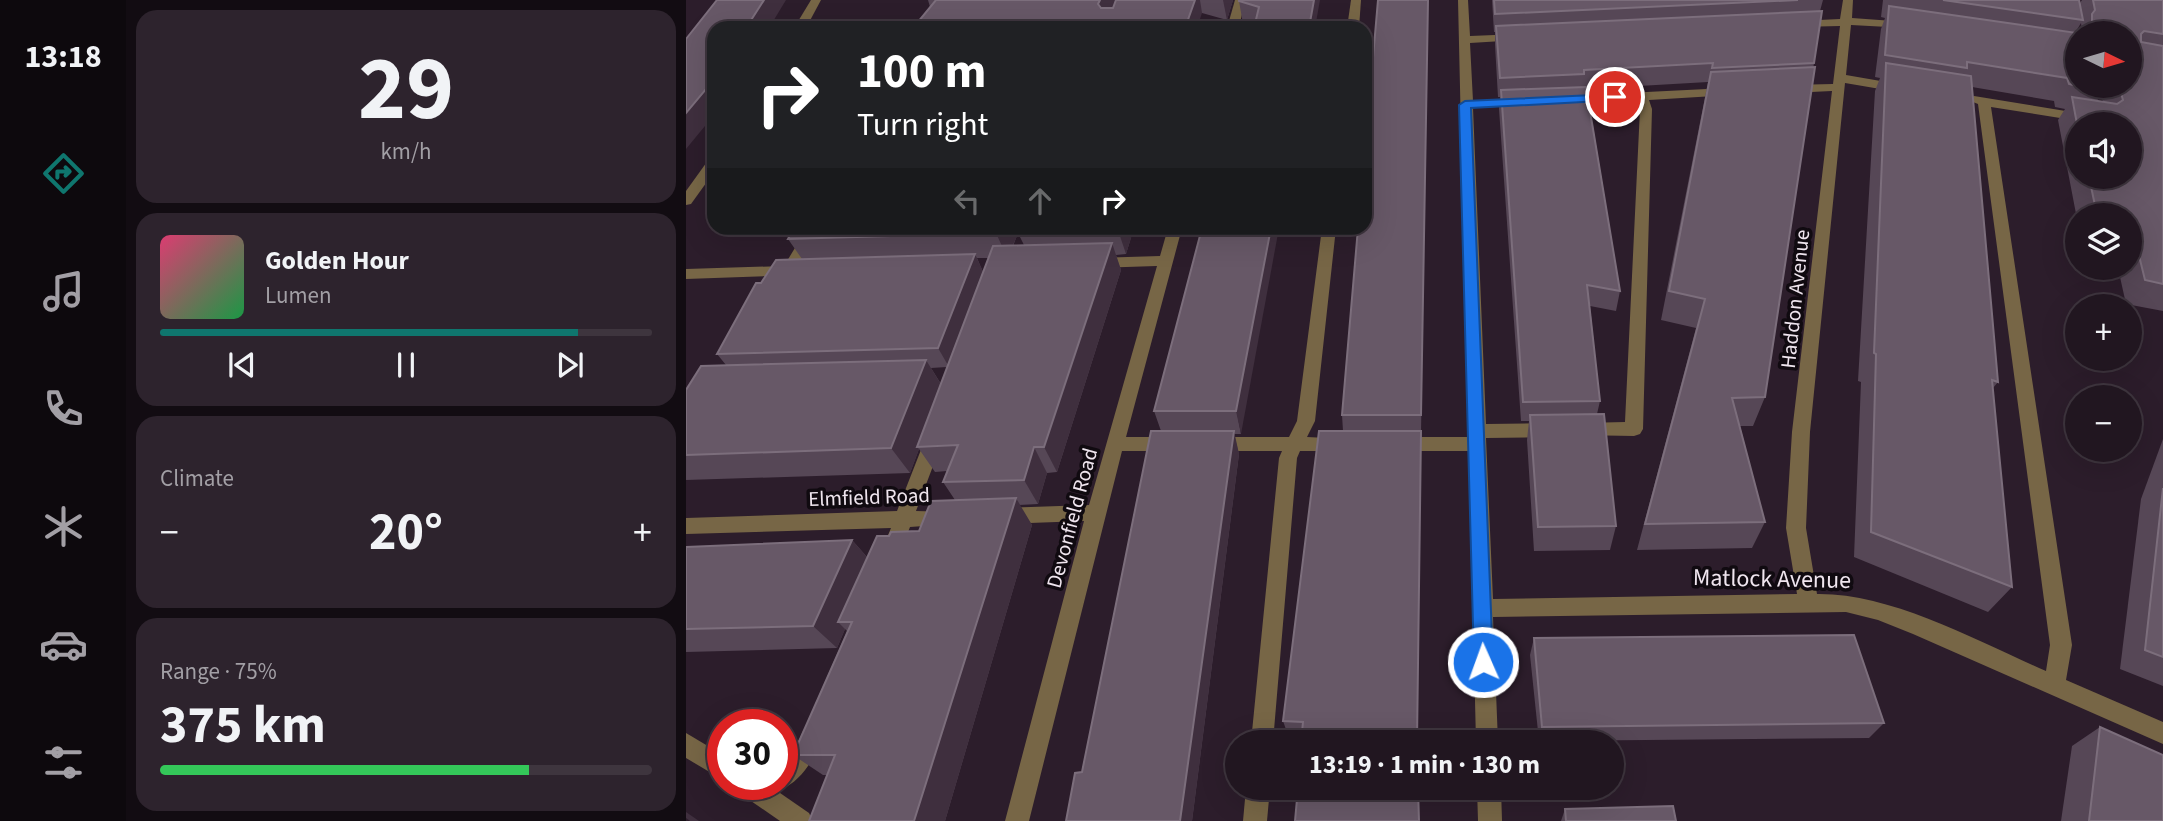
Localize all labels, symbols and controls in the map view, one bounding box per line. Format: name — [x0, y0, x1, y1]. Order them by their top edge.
north arrow — [2065, 21, 2142, 98]
map controls — [2065, 21, 2142, 462]
text: 29 — [358, 25, 454, 154]
text: 13:18 — [24, 34, 102, 80]
text: 100 m — [857, 37, 986, 107]
icon: right — [742, 49, 833, 140]
pin — [1585, 67, 1645, 127]
icon: arrive — [1596, 78, 1634, 116]
text: Turn right — [857, 102, 988, 148]
button: sound — [2065, 112, 2142, 189]
text: km/h — [380, 135, 432, 168]
icon: directions — [39, 149, 88, 198]
icon: left — [948, 182, 986, 220]
icon: ahead — [1021, 182, 1059, 220]
icon: right — [1094, 182, 1132, 220]
button: layers — [2065, 203, 2142, 280]
street label: Haddon Avenue — [1773, 228, 1817, 370]
text: Golden Hour — [265, 242, 409, 279]
icon: music — [39, 267, 88, 316]
text: Lumen — [265, 279, 332, 312]
button: + — [2065, 294, 2142, 371]
icon: previous — [223, 346, 261, 384]
icon: pause — [387, 346, 425, 384]
icon: next — [551, 346, 589, 384]
icon: phone — [39, 384, 88, 433]
button: − — [2065, 385, 2142, 462]
street label: Devonfield Road — [1039, 445, 1105, 591]
text: Climate — [160, 462, 234, 495]
street label: Elmfield Road — [808, 480, 930, 514]
text: 20° — [369, 496, 443, 570]
icon: climate — [39, 502, 88, 551]
text: − — [160, 506, 179, 560]
text: + — [633, 506, 652, 560]
street label: Matlock Avenue — [1693, 560, 1851, 598]
icon: car — [39, 620, 88, 669]
position arrow — [1446, 625, 1520, 699]
text: Range · 75% — [160, 655, 277, 688]
text: 375 km — [160, 689, 326, 763]
speed limit sign: 30 — [707, 709, 798, 800]
icon: filters — [39, 738, 88, 787]
text: 13:19 · 1 min · 130 m — [1309, 746, 1540, 783]

